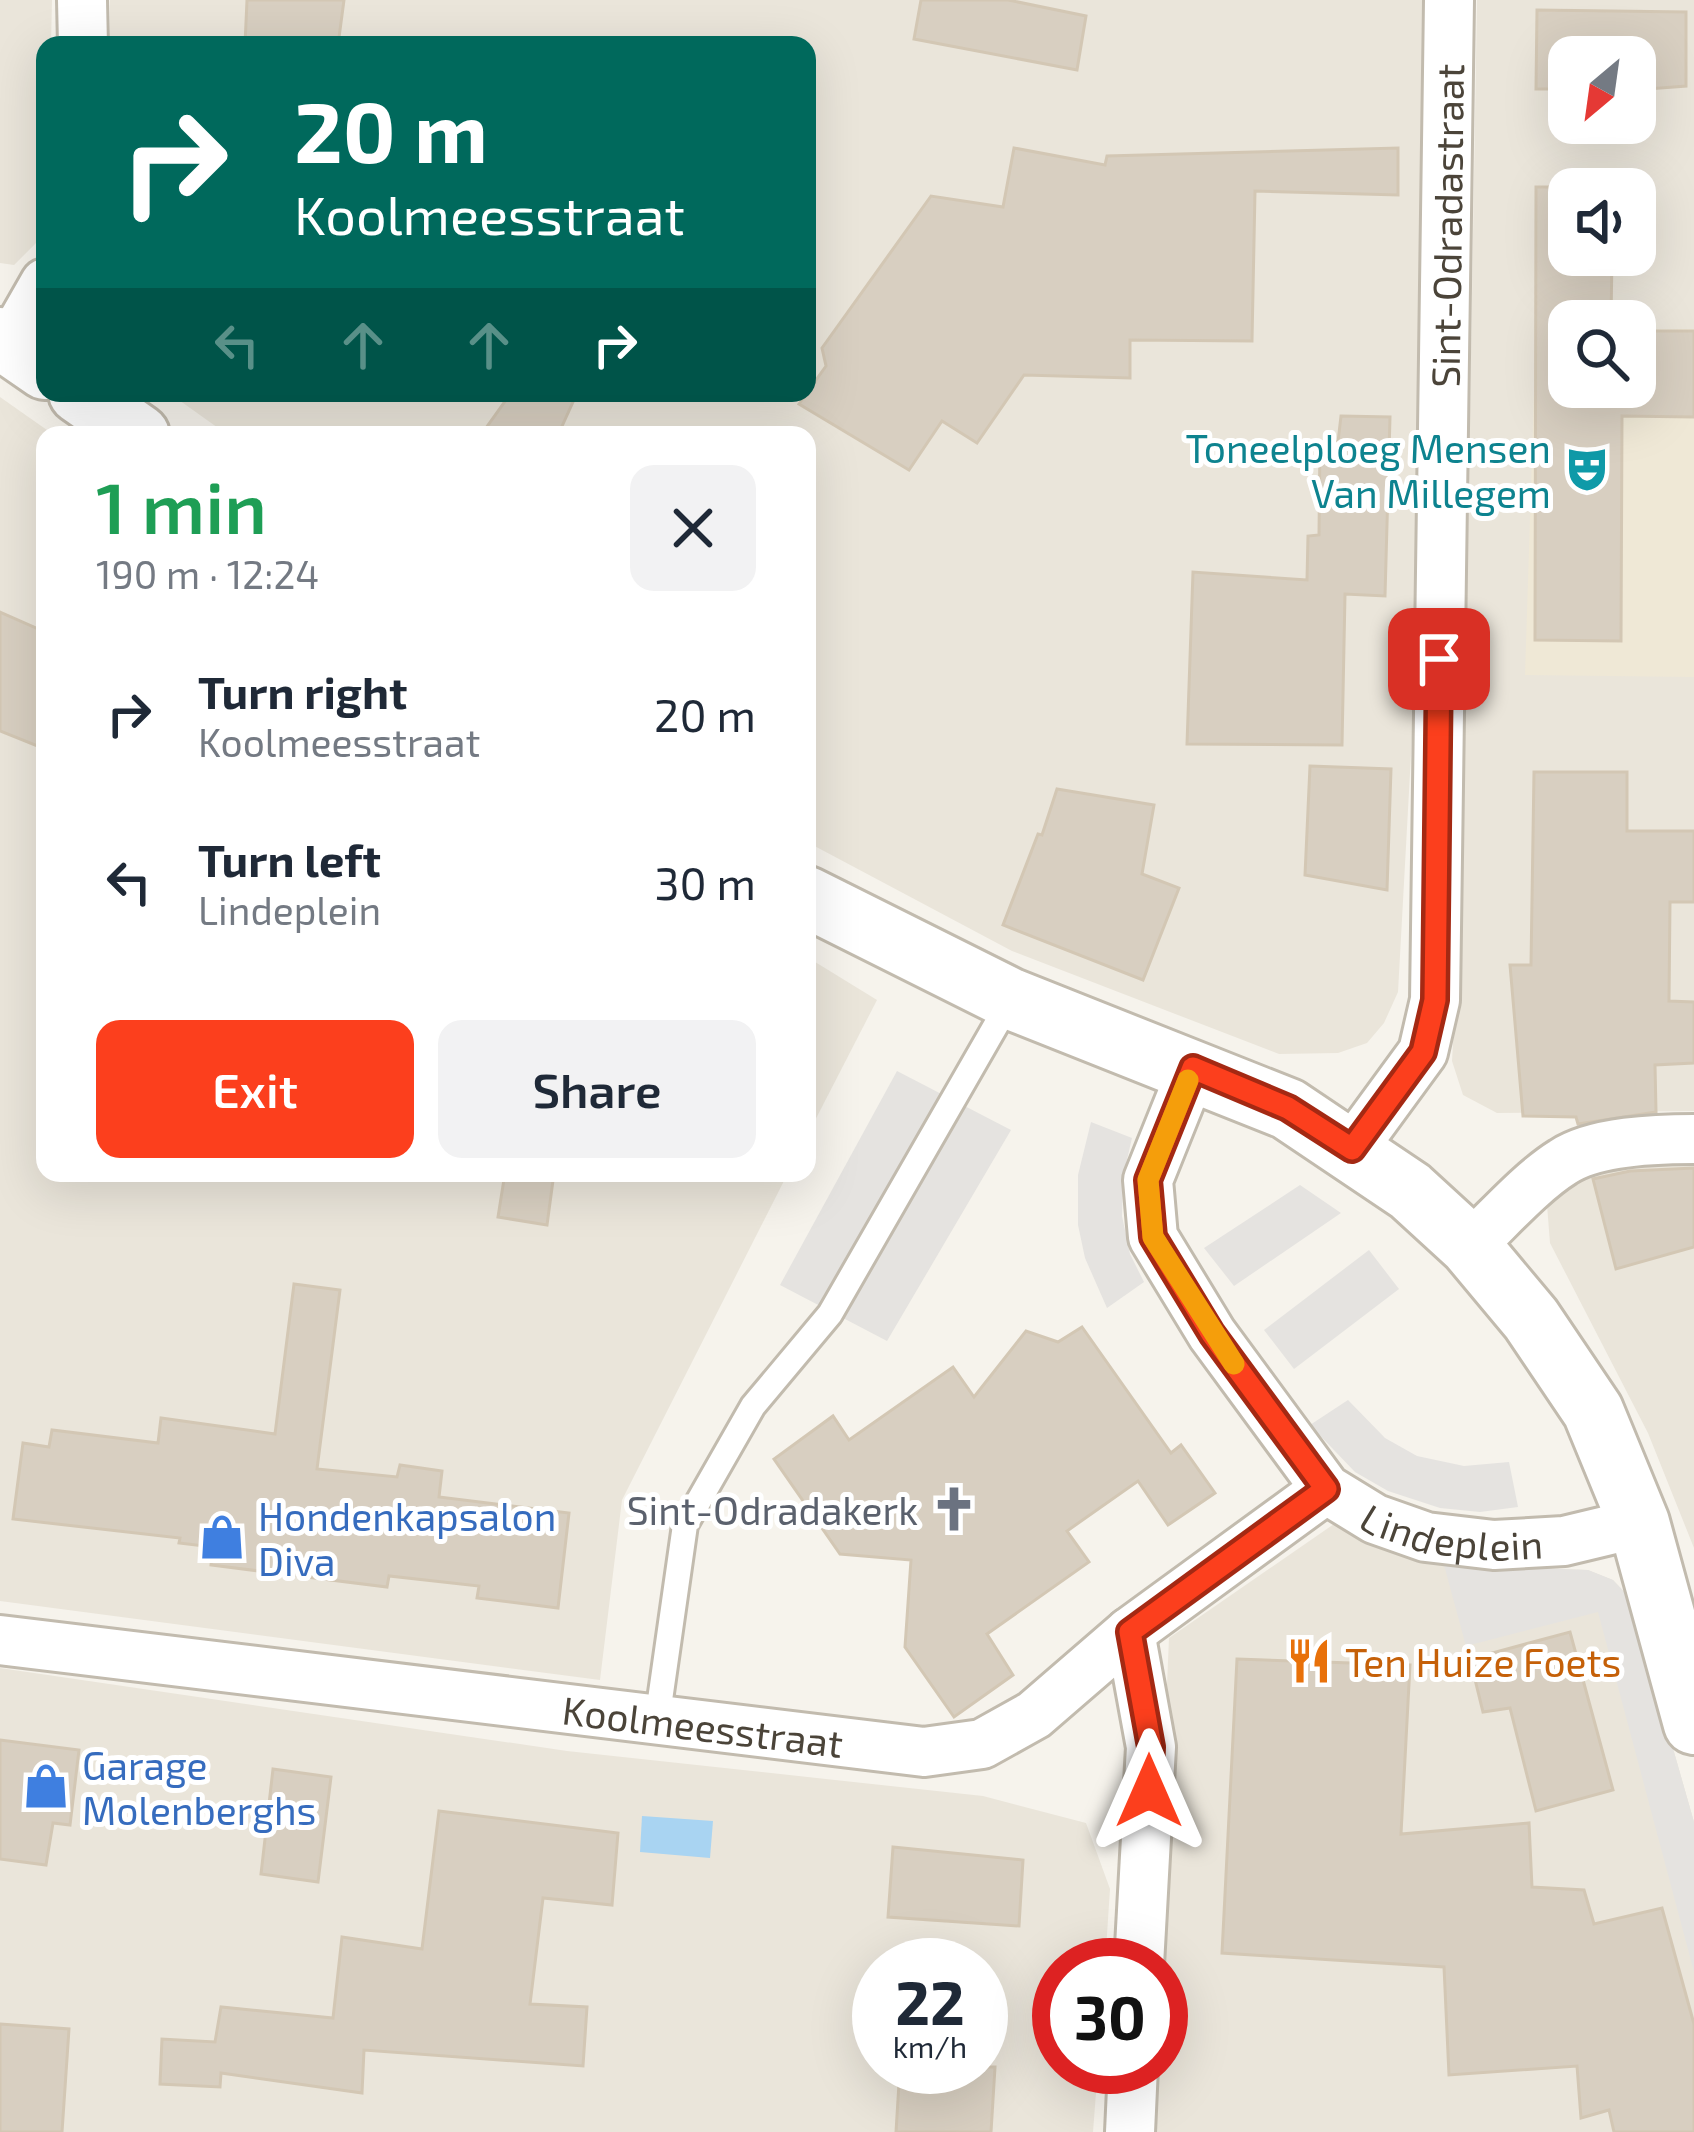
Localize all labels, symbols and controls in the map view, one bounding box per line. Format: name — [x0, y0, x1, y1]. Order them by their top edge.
north arrow — [1548, 36, 1656, 144]
map controls — [1548, 36, 1656, 408]
street label: Sint-Odradastraat — [1420, 63, 1472, 388]
text: 20 m — [294, 79, 488, 180]
icon: right — [96, 84, 252, 240]
button: sound — [1548, 168, 1656, 276]
text: Koolmeesstraat — [294, 181, 685, 246]
button: search — [1548, 300, 1656, 408]
icon: left — [204, 312, 270, 378]
icon: ahead — [330, 312, 396, 378]
icon: ahead — [456, 312, 522, 378]
icon: right — [582, 312, 648, 378]
place label: Toneelploeg Mensen Van Millegem — [1185, 424, 1551, 516]
theatre icon: Toneelploeg Mensen Van Millegem — [1562, 444, 1612, 494]
text: 1 min — [96, 462, 267, 548]
button: close — [630, 465, 756, 591]
text: 190 m · 12:24 — [96, 550, 319, 597]
pin — [1388, 608, 1490, 710]
icon: arrive — [1406, 626, 1472, 692]
text: Turn right — [198, 664, 407, 718]
icon: right — [96, 681, 162, 747]
text: 20 m — [654, 687, 756, 741]
text: Koolmeesstraat — [198, 718, 480, 765]
text: Turn left — [198, 832, 381, 886]
icon: left — [96, 849, 162, 915]
text: 30 m — [654, 855, 756, 909]
text: Lindeplein — [198, 886, 381, 933]
button: Exit — [96, 1020, 414, 1158]
button: Share — [438, 1020, 756, 1158]
church icon: Sint-Odradakerk — [929, 1484, 979, 1534]
place label: Sint-Odradakerk — [627, 1486, 918, 1533]
place label: Hondenkapsalon Diva — [258, 1492, 556, 1584]
street label: Lindeplein — [1353, 1493, 1544, 1569]
shop icon: Hondenkapsalon Diva — [197, 1512, 247, 1562]
restaurant icon: Ten Huize Foets — [1284, 1636, 1334, 1686]
place label: Ten Huize Foets — [1345, 1638, 1621, 1685]
street label: Koolmeesstraat — [560, 1685, 846, 1766]
position arrow — [1086, 1728, 1212, 1854]
place label: Garage Molenberghs — [82, 1741, 316, 1833]
shop icon: Garage Molenberghs — [21, 1761, 71, 1811]
speed limit sign: 30 — [1032, 1938, 1188, 2094]
text: 22 — [895, 1965, 965, 2037]
text: km/h — [893, 2028, 967, 2064]

